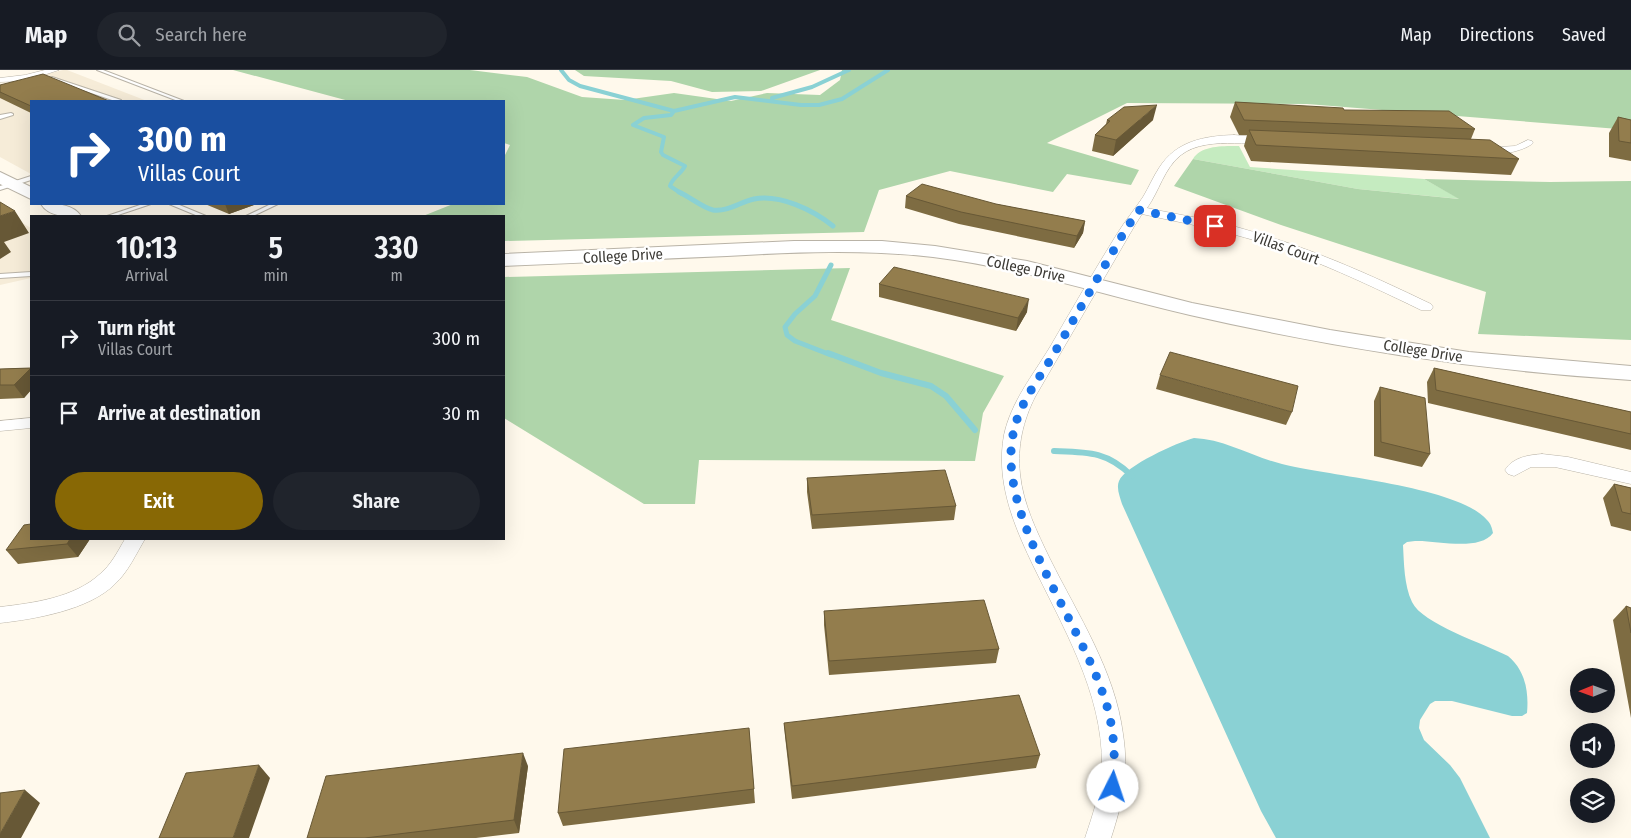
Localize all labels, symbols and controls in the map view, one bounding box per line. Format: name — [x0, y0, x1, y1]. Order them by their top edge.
search box — [97, 12, 447, 57]
text: Map — [25, 21, 67, 49]
icon: search — [115, 21, 143, 49]
text: Search here — [155, 23, 247, 46]
text: Map — [1400, 24, 1432, 46]
text: Directions — [1460, 24, 1534, 46]
text: Saved — [1562, 24, 1606, 46]
text: 300 m — [138, 118, 227, 160]
icon: right — [55, 120, 120, 185]
text: Villas Court — [138, 160, 240, 187]
pin — [1194, 205, 1236, 247]
icon: arrive — [1201, 212, 1229, 240]
street label: Villas Court — [1250, 228, 1322, 268]
text: 10:13 — [116, 230, 177, 266]
text: 5 — [269, 230, 283, 266]
text: 330 — [374, 230, 419, 266]
street label: College Drive — [583, 245, 663, 267]
street label: College Drive — [985, 252, 1067, 286]
text: Arrival — [126, 266, 168, 285]
text: min — [263, 266, 288, 285]
text: m — [390, 266, 403, 285]
text: Turn right — [98, 317, 175, 340]
icon: right — [55, 324, 83, 352]
text: 300 m — [433, 327, 480, 350]
street label: College Drive — [1382, 336, 1464, 366]
text: Villas Court — [98, 340, 172, 359]
icon: arrive — [55, 399, 83, 427]
text: Arrive at destination — [98, 402, 261, 425]
text: 30 m — [442, 402, 480, 425]
button: Exit — [55, 472, 263, 530]
button: Share — [273, 472, 480, 530]
north arrow — [1570, 668, 1615, 712]
map controls — [1570, 668, 1615, 823]
button: sound — [1570, 723, 1615, 768]
position arrow — [1086, 760, 1138, 812]
button: layers — [1570, 778, 1615, 823]

